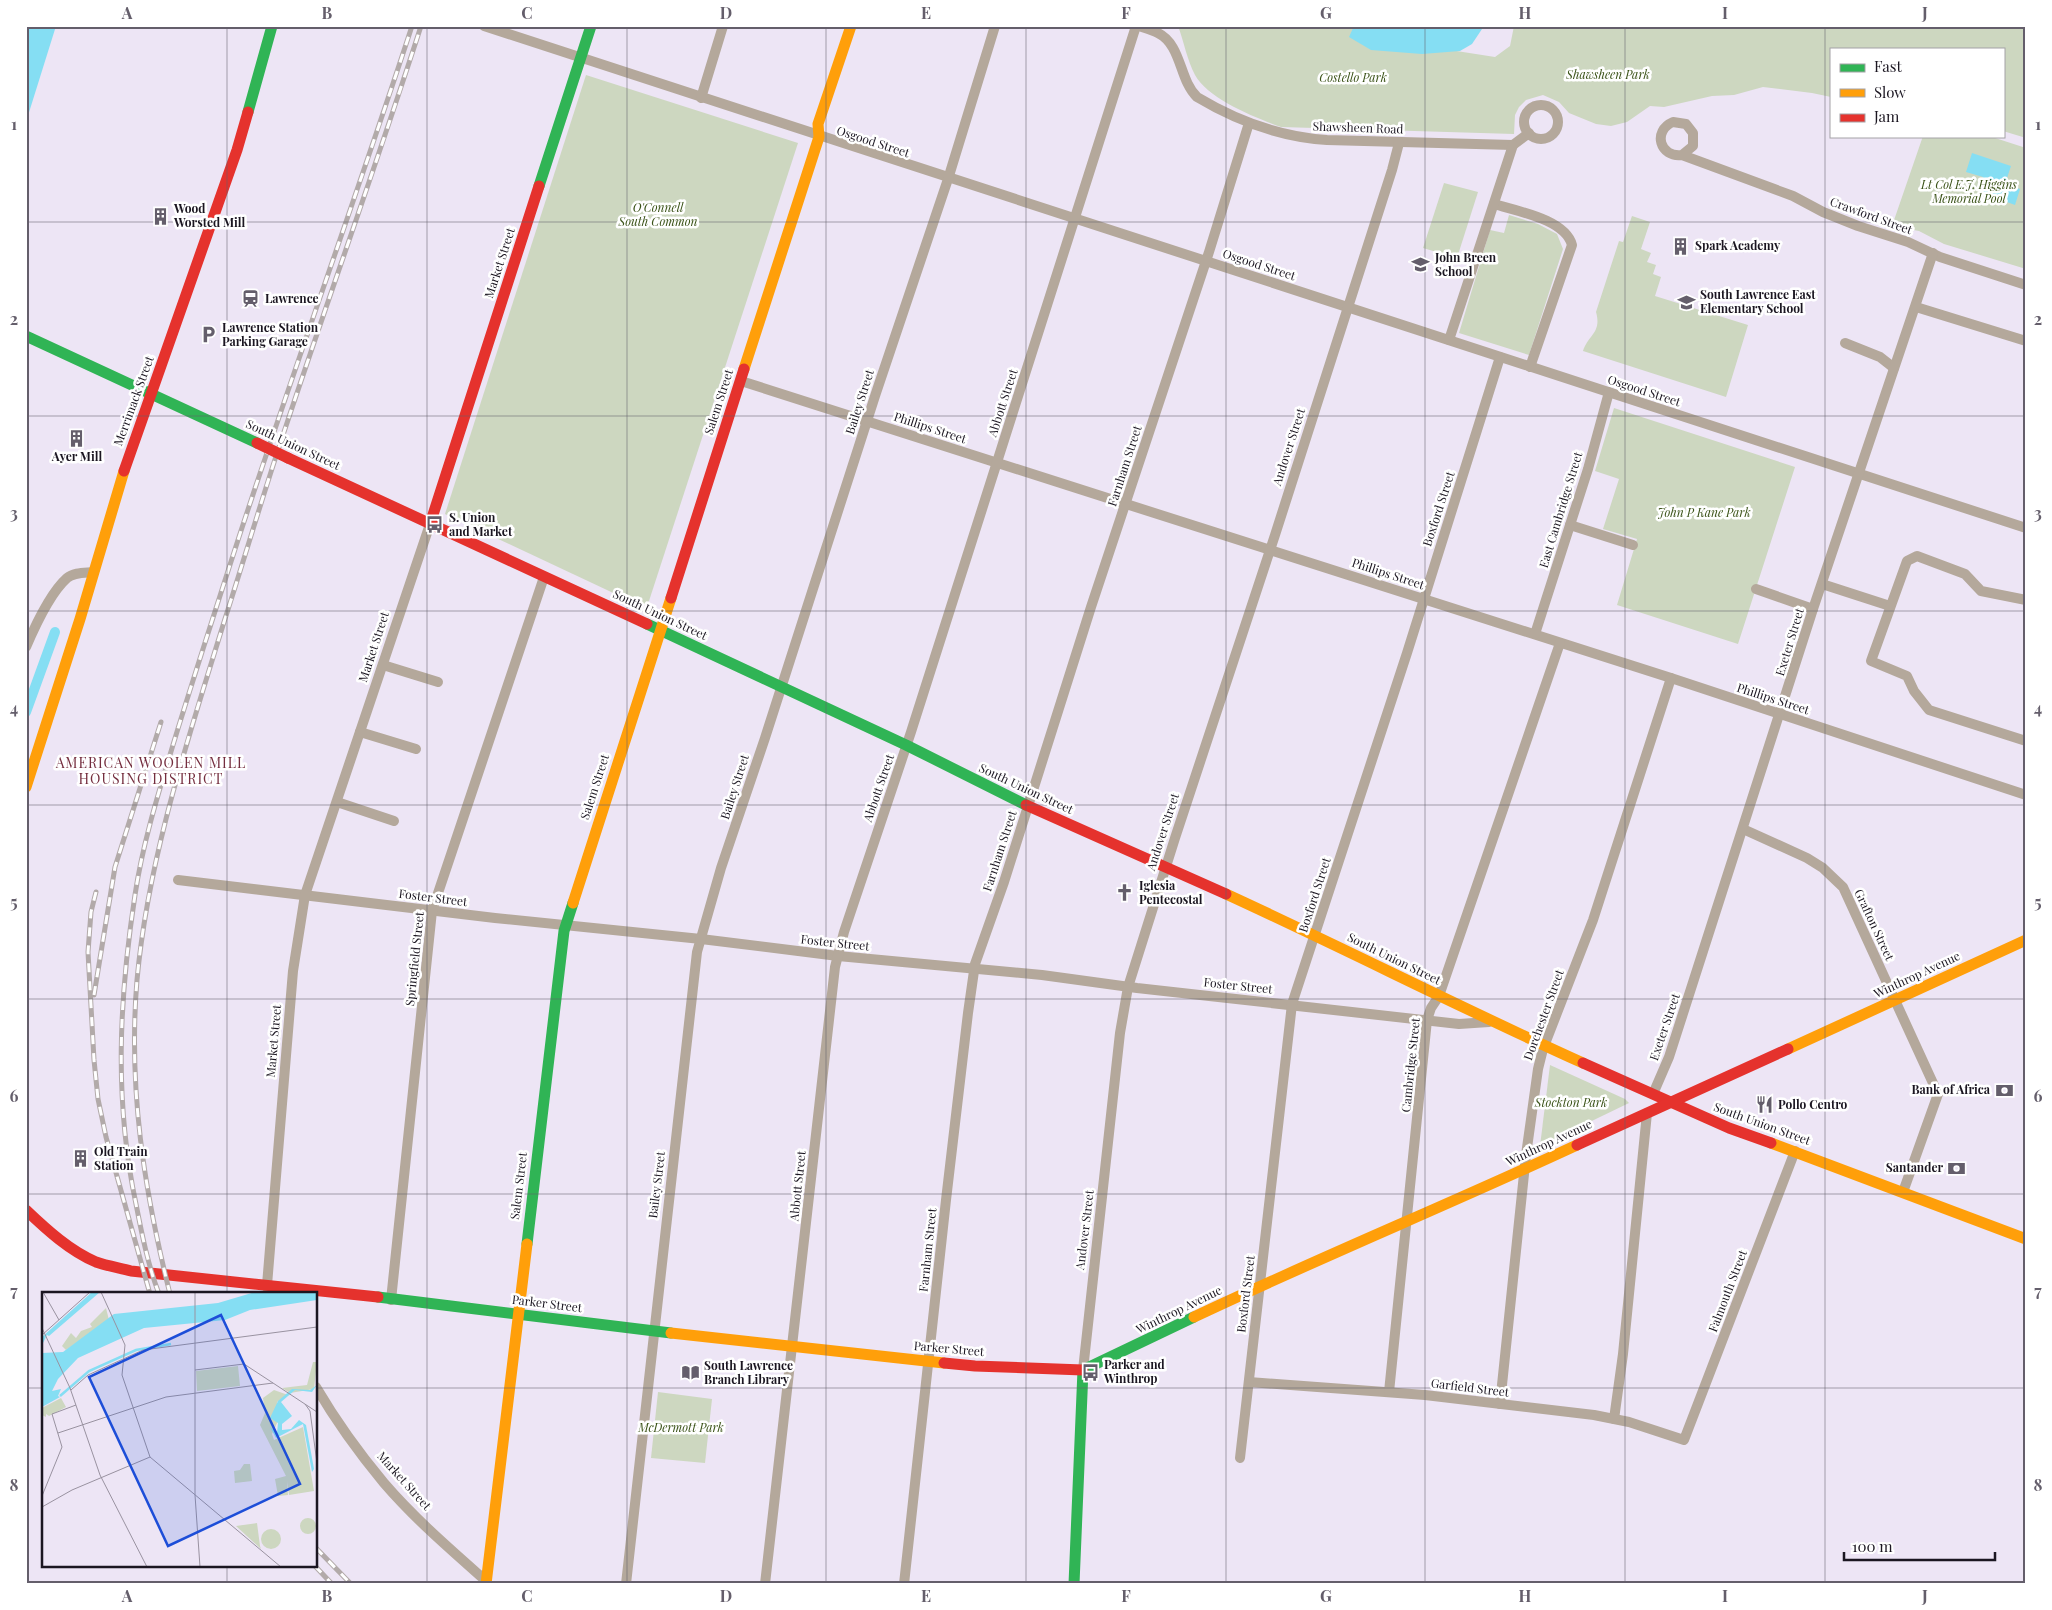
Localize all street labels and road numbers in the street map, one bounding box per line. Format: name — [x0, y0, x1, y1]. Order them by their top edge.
street label: Shawsheen Road — [1312, 117, 1404, 137]
street label: Osgood Street — [835, 122, 913, 161]
street label: Crawford Street — [1828, 193, 1915, 238]
street label: Market Street — [480, 225, 518, 300]
street label: Osgood Street — [1221, 245, 1299, 284]
street label: Merrimack Street — [109, 353, 157, 448]
street label: Salem Street — [700, 366, 736, 436]
street label: Abbott Street — [983, 366, 1021, 440]
street label: Bailey Street — [841, 367, 877, 436]
street label: Osgood Street — [1606, 371, 1684, 410]
street label: Andover Street — [1268, 405, 1308, 488]
street label: Phillips Street — [892, 408, 969, 447]
street label: South Union Street — [244, 415, 344, 473]
street label: Farnham Street — [1103, 423, 1145, 508]
street label: East Cambridge Street — [1535, 449, 1586, 570]
street label: Boxford Street — [1418, 469, 1458, 548]
street label: Phillips Street — [1350, 554, 1427, 593]
street label: South Union Street — [611, 585, 711, 643]
street label: Exeter Street — [1771, 605, 1807, 678]
street label: Market Street — [354, 609, 392, 684]
street label: Phillips Street — [1735, 679, 1812, 718]
street label: Salem Street — [576, 751, 612, 821]
street label: Abbott Street — [859, 751, 897, 825]
street label: Bailey Street — [716, 752, 752, 821]
street label: South Union Street — [977, 759, 1077, 817]
street label: Andover Street — [1142, 790, 1182, 873]
street label: Farnham Street — [978, 808, 1020, 893]
street label: Boxford Street — [1294, 855, 1334, 934]
street label: Foster Street — [398, 885, 469, 909]
street label: Grafton Street — [1851, 886, 1899, 963]
street label: Springfield Street — [401, 910, 427, 1007]
street label: South Union Street — [1345, 929, 1444, 988]
street label: Foster Street — [800, 930, 871, 954]
street label: Winthrop Avenue — [1870, 947, 1962, 1002]
street label: Dorchester Street — [1519, 966, 1567, 1062]
street label: Foster Street — [1203, 973, 1274, 997]
street label: Exeter Street — [1645, 990, 1683, 1062]
street label: Market Street — [262, 1003, 284, 1078]
street label: Cambridge Street — [1397, 1016, 1423, 1113]
street label: South Union Street — [1712, 1098, 1814, 1148]
street label: Winthrop Avenue — [1502, 1115, 1594, 1170]
street label: Abbott Street — [785, 1149, 809, 1223]
street label: Bailey Street — [644, 1150, 668, 1219]
street label: Salem Street — [506, 1151, 530, 1220]
street label: Andover Street — [1071, 1188, 1097, 1272]
street label: Farnham Street — [915, 1207, 939, 1293]
street label: Falmouth Street — [1704, 1247, 1750, 1334]
street label: Boxford Street — [1232, 1254, 1258, 1333]
street label: Winthrop Avenue — [1132, 1281, 1224, 1337]
street label: Parker Street — [511, 1291, 584, 1315]
street label: Parker Street — [913, 1337, 986, 1359]
street label: Garfield Street — [1430, 1374, 1511, 1400]
street label: Market Street — [374, 1448, 436, 1513]

